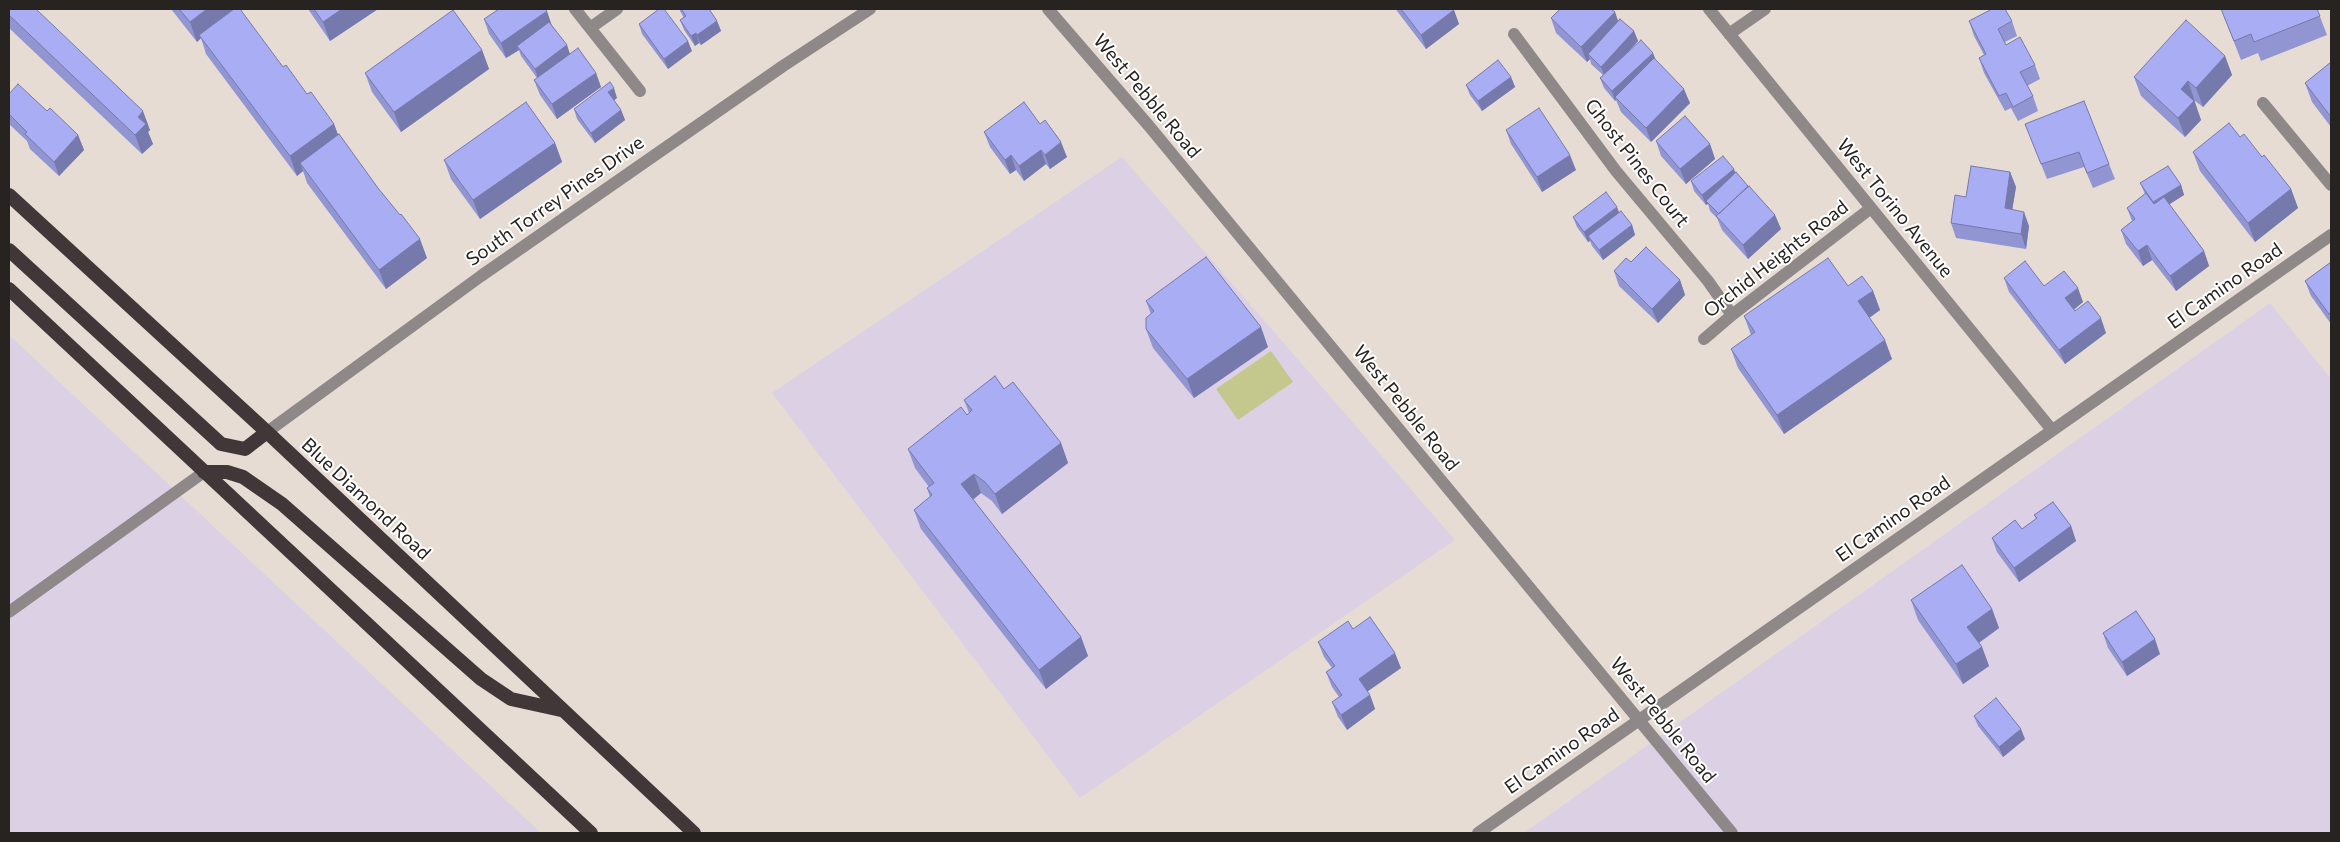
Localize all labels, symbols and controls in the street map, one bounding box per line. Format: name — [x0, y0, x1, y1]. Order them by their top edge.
street label: West Pebble Road — [1088, 29, 1206, 163]
street label: Ghost Pines Court — [1580, 94, 1694, 232]
street label: South Torrey Pines Drive — [462, 131, 648, 271]
street label: West Torino Avenue — [1832, 134, 1958, 282]
street label: Orchid Heights Road — [1699, 195, 1853, 323]
street label: El Camino Road — [2163, 238, 2287, 334]
street label: West Pebble Road — [1348, 341, 1464, 475]
street label: Blue Diamond Road — [297, 433, 435, 565]
street label: El Camino Road — [1831, 471, 1955, 567]
street label: West Pebble Road — [1605, 653, 1721, 787]
street label: El Camino Road — [1500, 703, 1624, 799]

